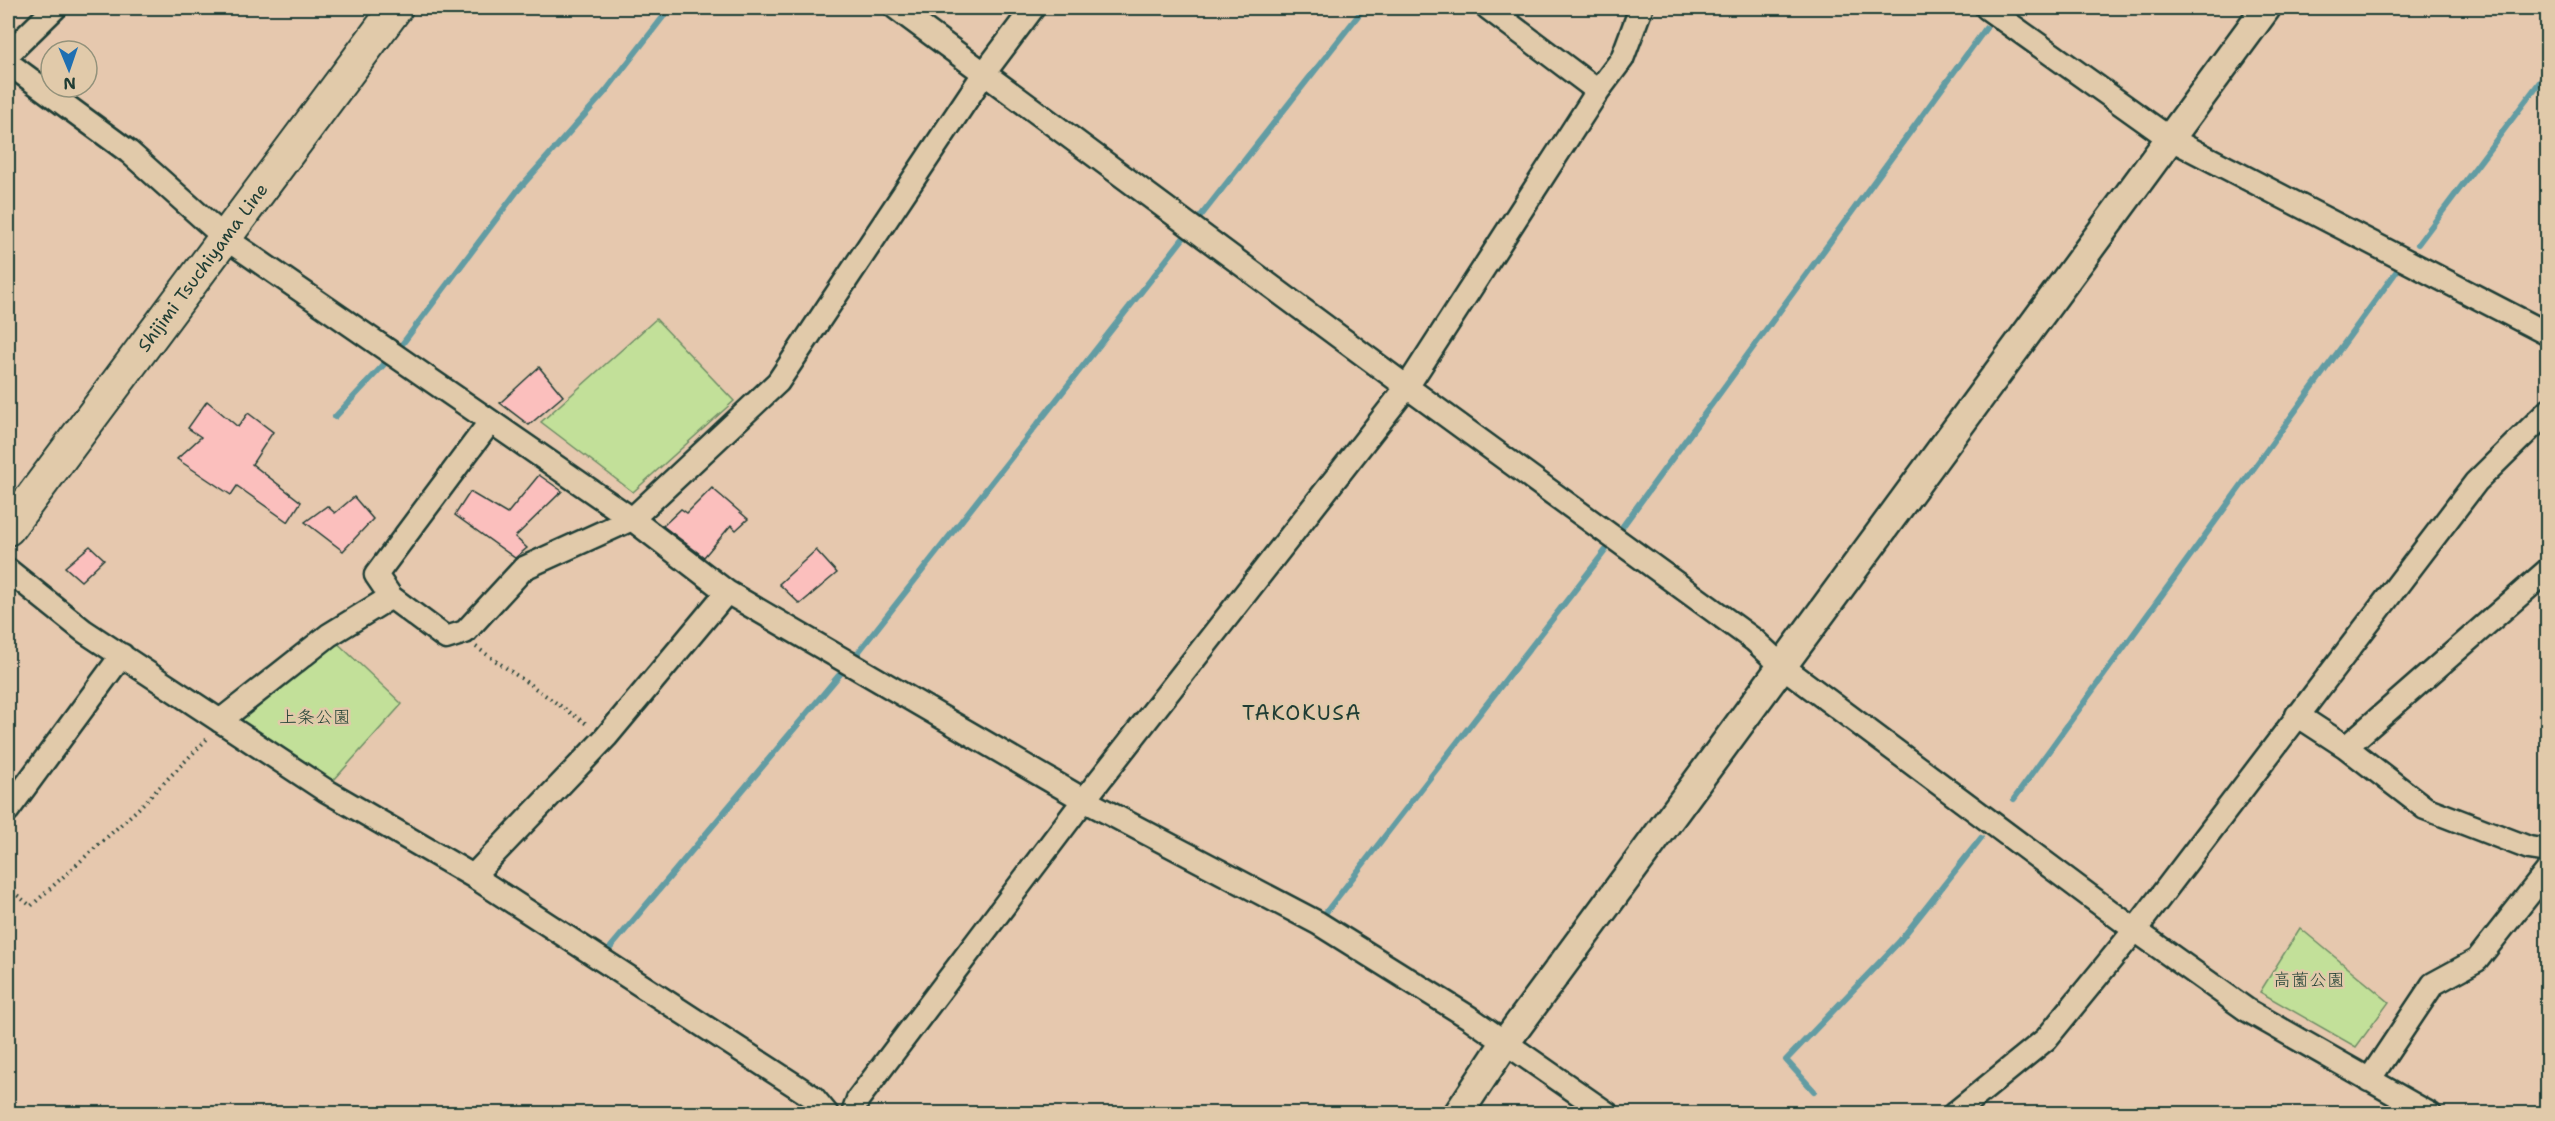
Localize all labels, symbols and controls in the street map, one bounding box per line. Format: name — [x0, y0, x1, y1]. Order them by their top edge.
north arrow — [39, 39, 99, 99]
text: N — [63, 73, 76, 94]
street label: Shijimi Tsuchiyama Line — [132, 178, 273, 357]
district label: TAKOKUSA — [1242, 699, 1362, 727]
park label: 上条公園 — [279, 705, 351, 729]
park label: 高薗公園 — [2273, 968, 2345, 992]

